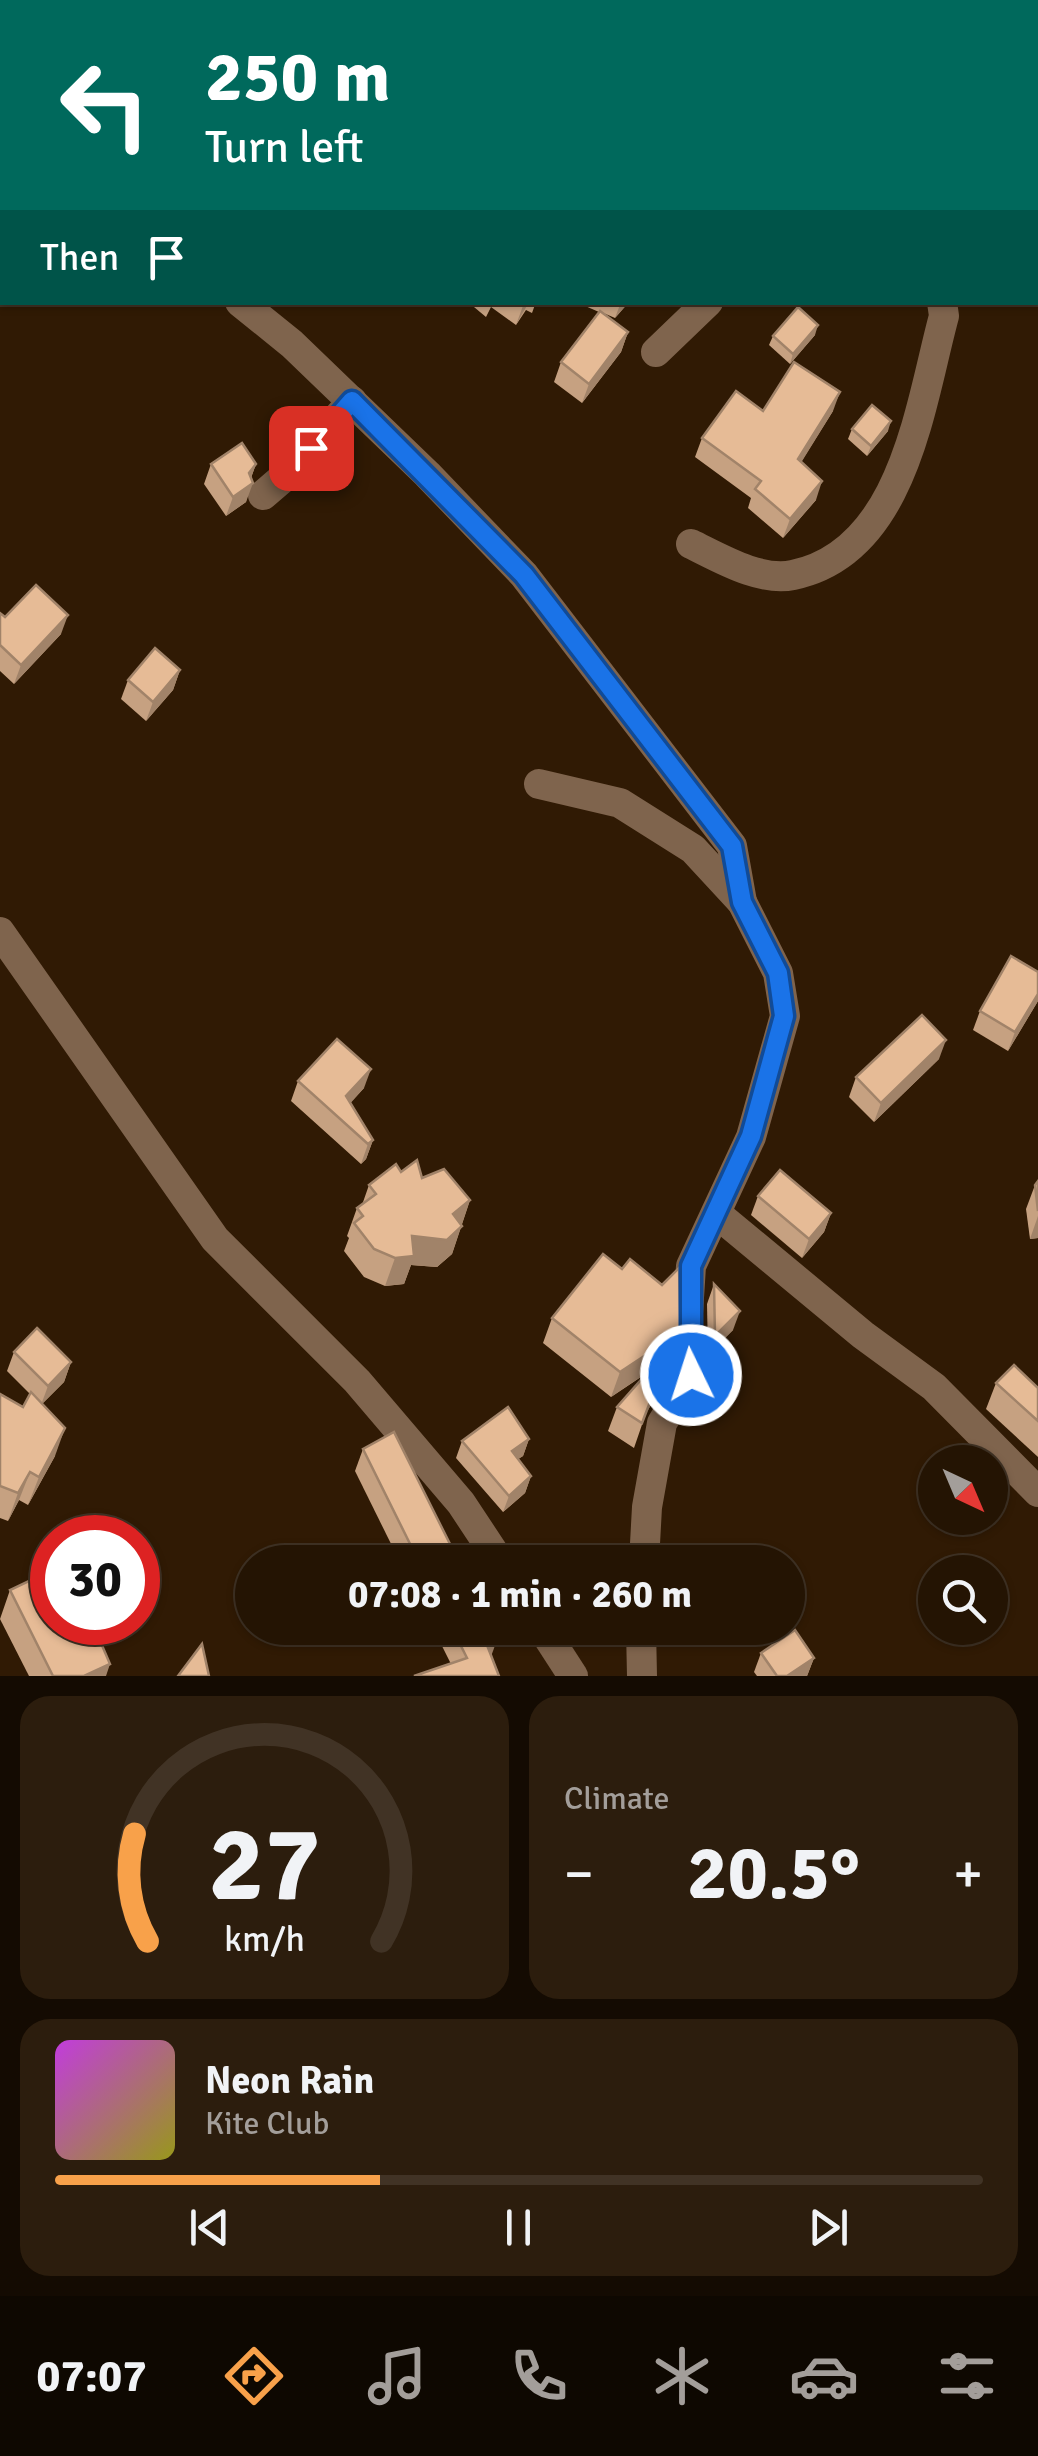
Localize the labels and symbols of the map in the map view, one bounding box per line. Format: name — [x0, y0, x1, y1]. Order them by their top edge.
pin — [269, 406, 354, 491]
position arrow — [639, 1323, 743, 1427]
north arrow — [918, 1445, 1008, 1535]
speed limit sign: 30 — [30, 1515, 160, 1645]

